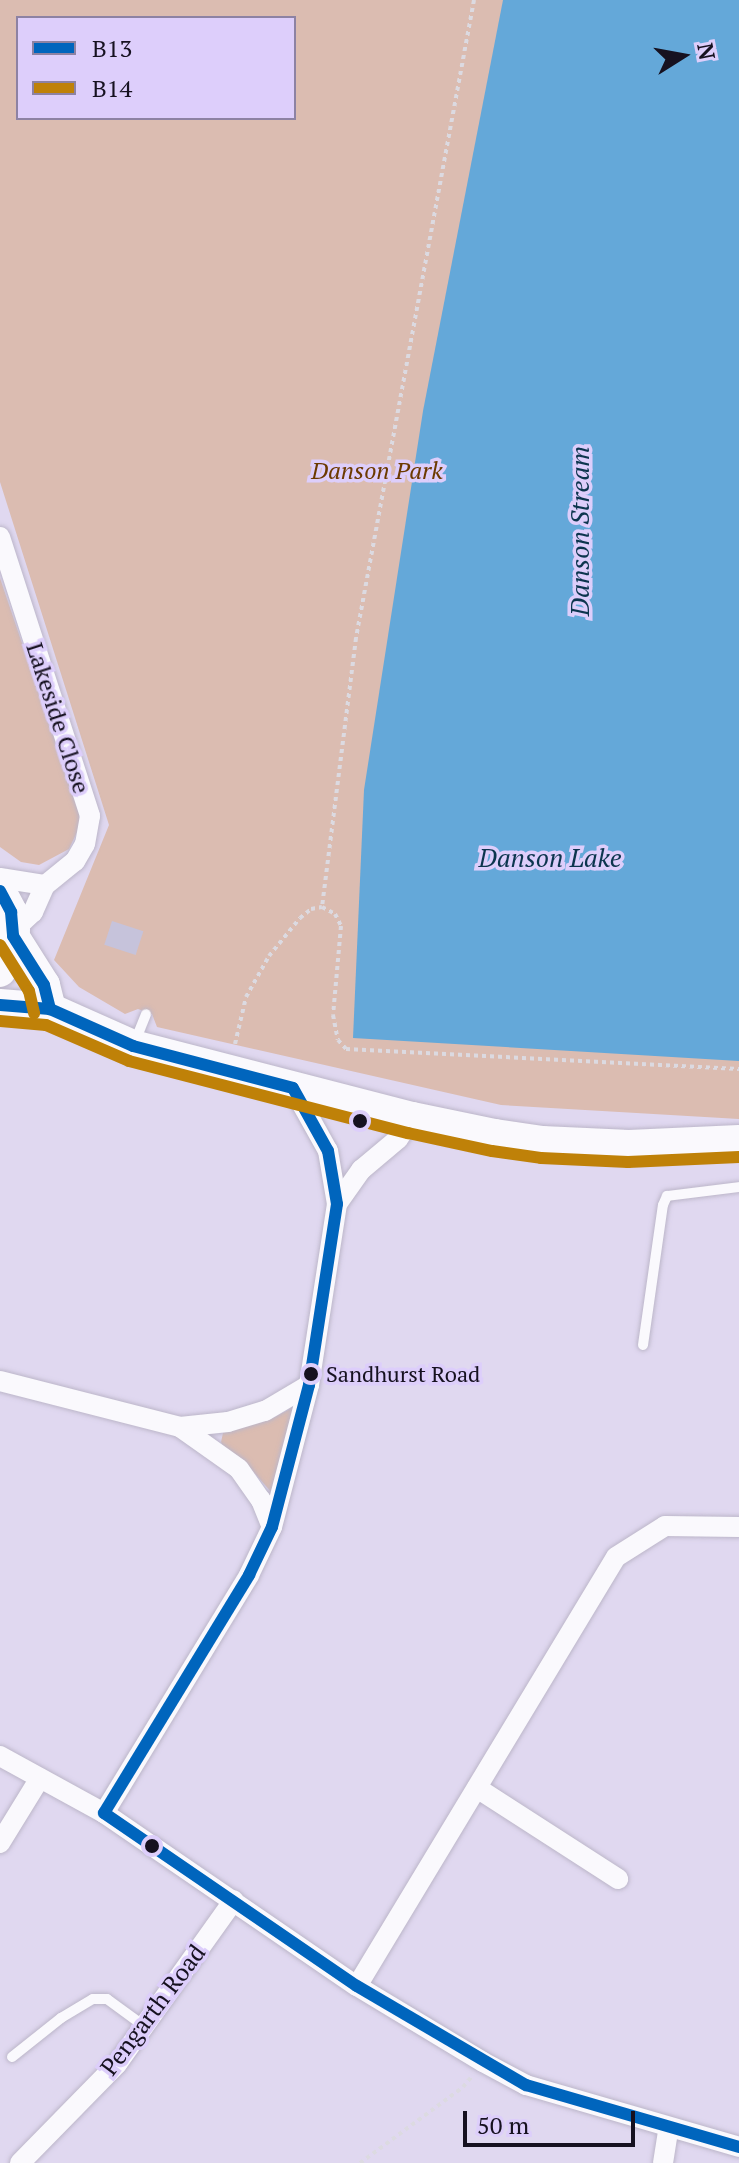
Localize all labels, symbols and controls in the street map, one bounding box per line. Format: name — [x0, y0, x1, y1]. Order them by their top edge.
legend — [16, 16, 296, 120]
north arrow — [643, 16, 723, 96]
text: B13 — [92, 32, 132, 64]
text: N — [691, 40, 723, 62]
text: B14 — [92, 72, 132, 104]
water label: Danson Stream — [564, 446, 596, 616]
park label: Danson Park — [311, 457, 443, 485]
street label: Lakeside Close — [20, 639, 96, 797]
water label: Danson Lake — [478, 842, 622, 874]
unlabelled marker — [352, 1113, 368, 1129]
place label: Sandhurst Road — [326, 1361, 480, 1387]
marker: Sandhurst Road — [303, 1366, 319, 1382]
unlabelled marker — [144, 1838, 160, 1854]
street label: Pengarth Road — [94, 1939, 212, 2081]
scale bar — [467, 2095, 639, 2145]
text: 50 m — [477, 2109, 529, 2141]

